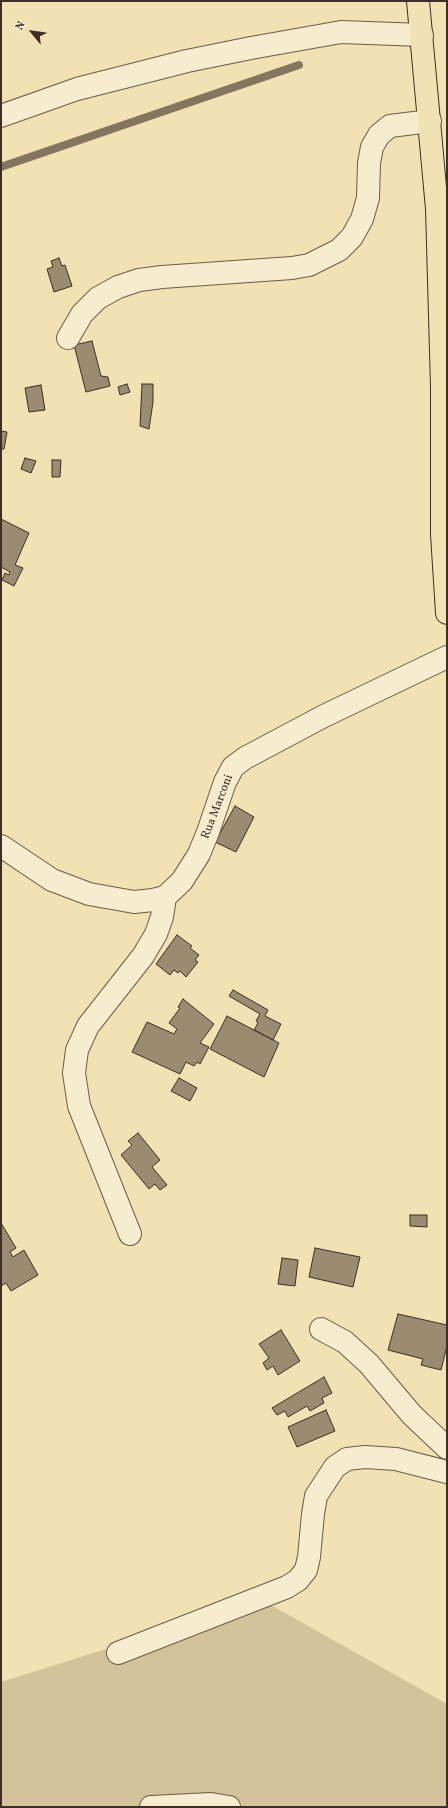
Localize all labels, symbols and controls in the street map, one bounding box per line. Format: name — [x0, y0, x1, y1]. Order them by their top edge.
north arrow — [12, 12, 52, 52]
text: N — [13, 19, 30, 33]
street label: Rua Marconi — [199, 773, 237, 841]

